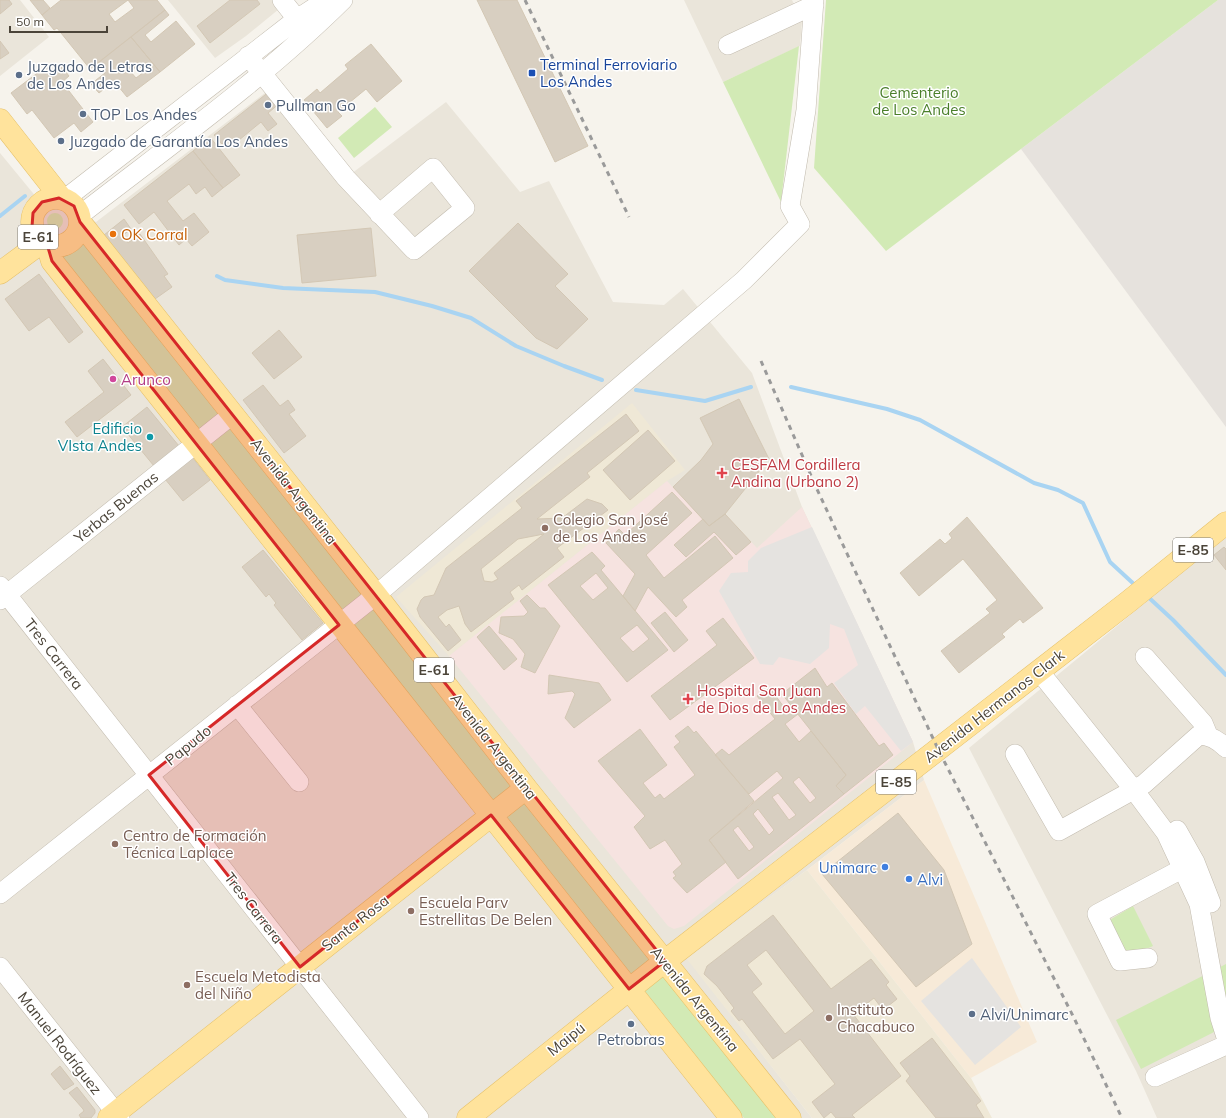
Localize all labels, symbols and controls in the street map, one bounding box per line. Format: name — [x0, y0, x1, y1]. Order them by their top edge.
scale bar — [10, 8, 107, 34]
text: 50 m — [16, 14, 44, 29]
place label: Terminal Ferroviario Los Andes — [540, 55, 677, 91]
place label: Juzgado de Letras de Los Andes — [27, 57, 152, 93]
marker: Terminal Ferroviario Los Andes — [527, 68, 537, 78]
marker: Juzgado de Letras de Los Andes — [14, 70, 24, 80]
park label: Cementerio de Los Andes — [872, 83, 966, 119]
place label: Pullman Go — [276, 96, 356, 115]
marker: Pullman Go — [263, 100, 273, 110]
place label: TOP Los Andes — [91, 105, 197, 124]
marker: TOP Los Andes — [78, 109, 88, 119]
place label: Juzgado de Garantía Los Andes — [69, 132, 288, 151]
marker: Juzgado de Garantía Los Andes — [56, 136, 66, 146]
road number: E-61 — [18, 225, 58, 249]
place label: OK Corral — [121, 225, 188, 244]
marker: OK Corral — [108, 229, 118, 239]
place label: Arunco — [121, 370, 171, 389]
marker: Arunco — [108, 374, 118, 384]
place label: Edificio VIsta Andes — [58, 419, 142, 455]
marker: Edificio VIsta Andes — [145, 432, 155, 442]
street label: Avenida Argentina — [247, 434, 341, 548]
place label: CESFAM Cordillera Andina (Urbano 2) — [731, 455, 861, 491]
street label: Yerbas Buenas — [69, 467, 162, 547]
marker: CESFAM Cordillera Andina (Urbano 2) — [716, 467, 728, 479]
place label: Colegio San José de Los Andes — [553, 510, 668, 546]
marker: Colegio San José de Los Andes — [540, 523, 550, 533]
road number: E-85 — [1173, 538, 1213, 562]
street label: Tres Carrera — [20, 615, 88, 693]
street label: Avenida Hermanos Clark — [920, 645, 1068, 767]
road number: E-61 — [414, 658, 454, 682]
place label: Hospital San Juan de Dios de Los Andes — [697, 681, 846, 717]
street label: Avenida Argentina — [447, 689, 541, 803]
marker: Hospital San Juan de Dios de Los Andes — [682, 693, 694, 705]
street label: Papudo — [161, 721, 215, 769]
road number: E-85 — [876, 770, 916, 794]
place label: Centro de Formación Técnica Laplace — [123, 826, 267, 862]
marker: Centro de Formación Técnica Laplace — [110, 839, 120, 849]
place label: Unimarc — [819, 858, 877, 877]
marker: Unimarc — [880, 862, 890, 872]
street label: Tres Carrera — [220, 869, 288, 947]
place label: Alvi — [917, 870, 943, 889]
marker: Alvi — [904, 874, 914, 884]
street label: Santa Rosa — [317, 891, 393, 955]
place label: Escuela Parv Estrellitas De Belen — [419, 893, 552, 929]
marker: Escuela Parv Estrellitas De Belen — [406, 906, 416, 916]
street label: Avenida Argentina — [647, 943, 743, 1055]
place label: Escuela Metodista del Niño — [195, 967, 321, 1003]
marker: Escuela Metodista del Niño — [182, 980, 192, 990]
street label: Manuel Rodríguez — [14, 988, 106, 1098]
place label: Instituto Chacabuco — [837, 1000, 915, 1036]
place label: Alvi/Unimarc — [980, 1005, 1069, 1024]
marker: Alvi/Unimarc — [967, 1009, 977, 1019]
marker: Instituto Chacabuco — [824, 1013, 834, 1023]
street label: Maipú — [543, 1018, 589, 1060]
marker: Petrobras — [626, 1019, 636, 1029]
place label: Petrobras — [597, 1030, 665, 1049]

